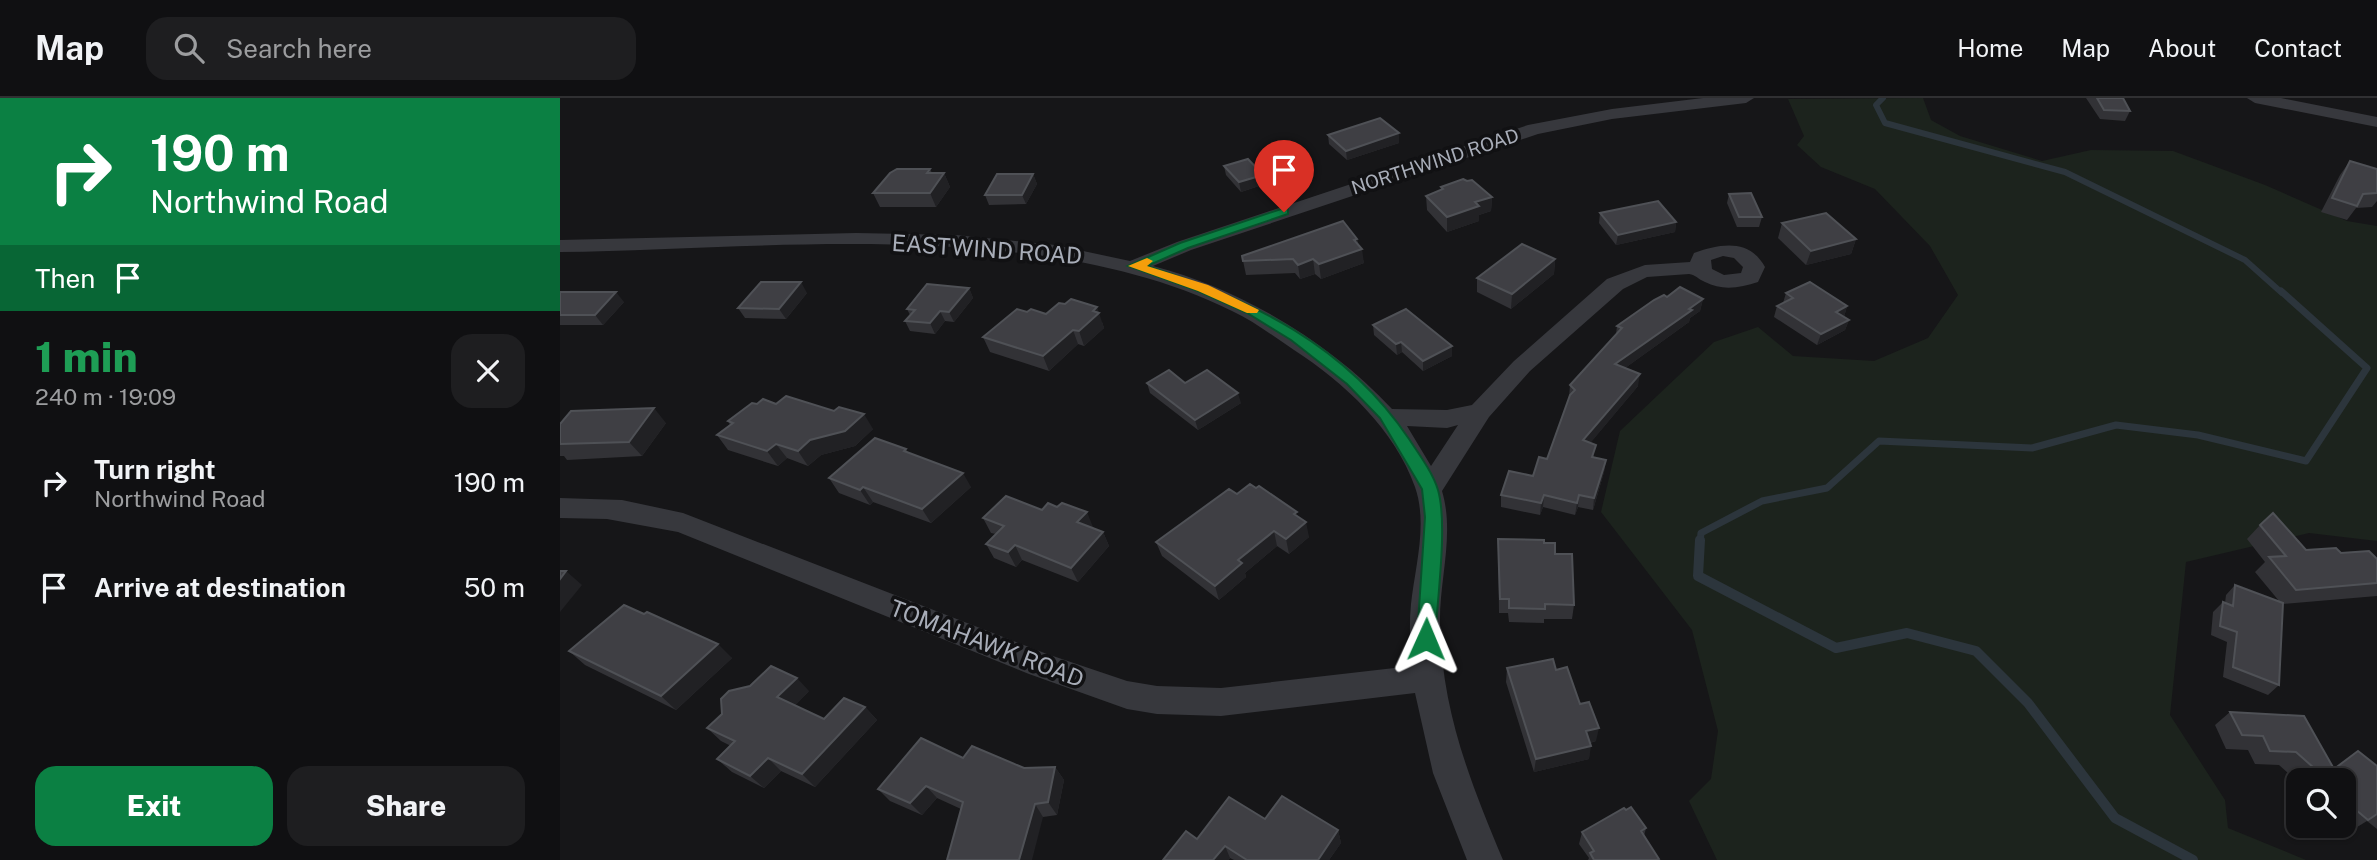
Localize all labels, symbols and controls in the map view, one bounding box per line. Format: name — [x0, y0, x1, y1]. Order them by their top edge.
search box — [146, 17, 636, 80]
text: Map — [35, 29, 104, 67]
icon: search — [170, 29, 208, 67]
text: Search here — [226, 33, 372, 64]
text: Home — [1957, 34, 2023, 62]
text: Map — [2061, 34, 2110, 62]
text: About — [2148, 34, 2216, 62]
text: Contact — [2254, 34, 2342, 62]
street label: NORTHWIND ROAD — [1348, 123, 1522, 199]
text: 190 m — [150, 124, 290, 182]
icon: right — [35, 126, 126, 217]
pin — [1254, 140, 1314, 212]
icon: arrive — [1265, 151, 1303, 189]
text: Northwind Road — [150, 183, 389, 220]
street label: EASTWIND ROAD — [891, 229, 1083, 269]
icon: arrive — [109, 259, 147, 297]
text: Then — [35, 263, 95, 294]
text: 1 min — [35, 332, 138, 381]
button: close — [451, 334, 525, 408]
text: 240 m · 19:09 — [35, 383, 176, 410]
text: Turn right — [94, 454, 216, 485]
icon: right — [35, 464, 73, 502]
text: 190 m — [454, 467, 525, 498]
text: Northwind Road — [94, 485, 266, 512]
icon: arrive — [35, 569, 73, 607]
text: Arrive at destination — [94, 572, 346, 603]
text: 50 m — [464, 572, 525, 603]
street label: TOMAHAWK ROAD — [886, 594, 1088, 692]
position arrow — [1389, 602, 1463, 676]
button: Exit — [35, 766, 273, 846]
button: Share — [287, 766, 525, 846]
map controls — [2286, 768, 2356, 838]
button: search — [2286, 768, 2356, 838]

